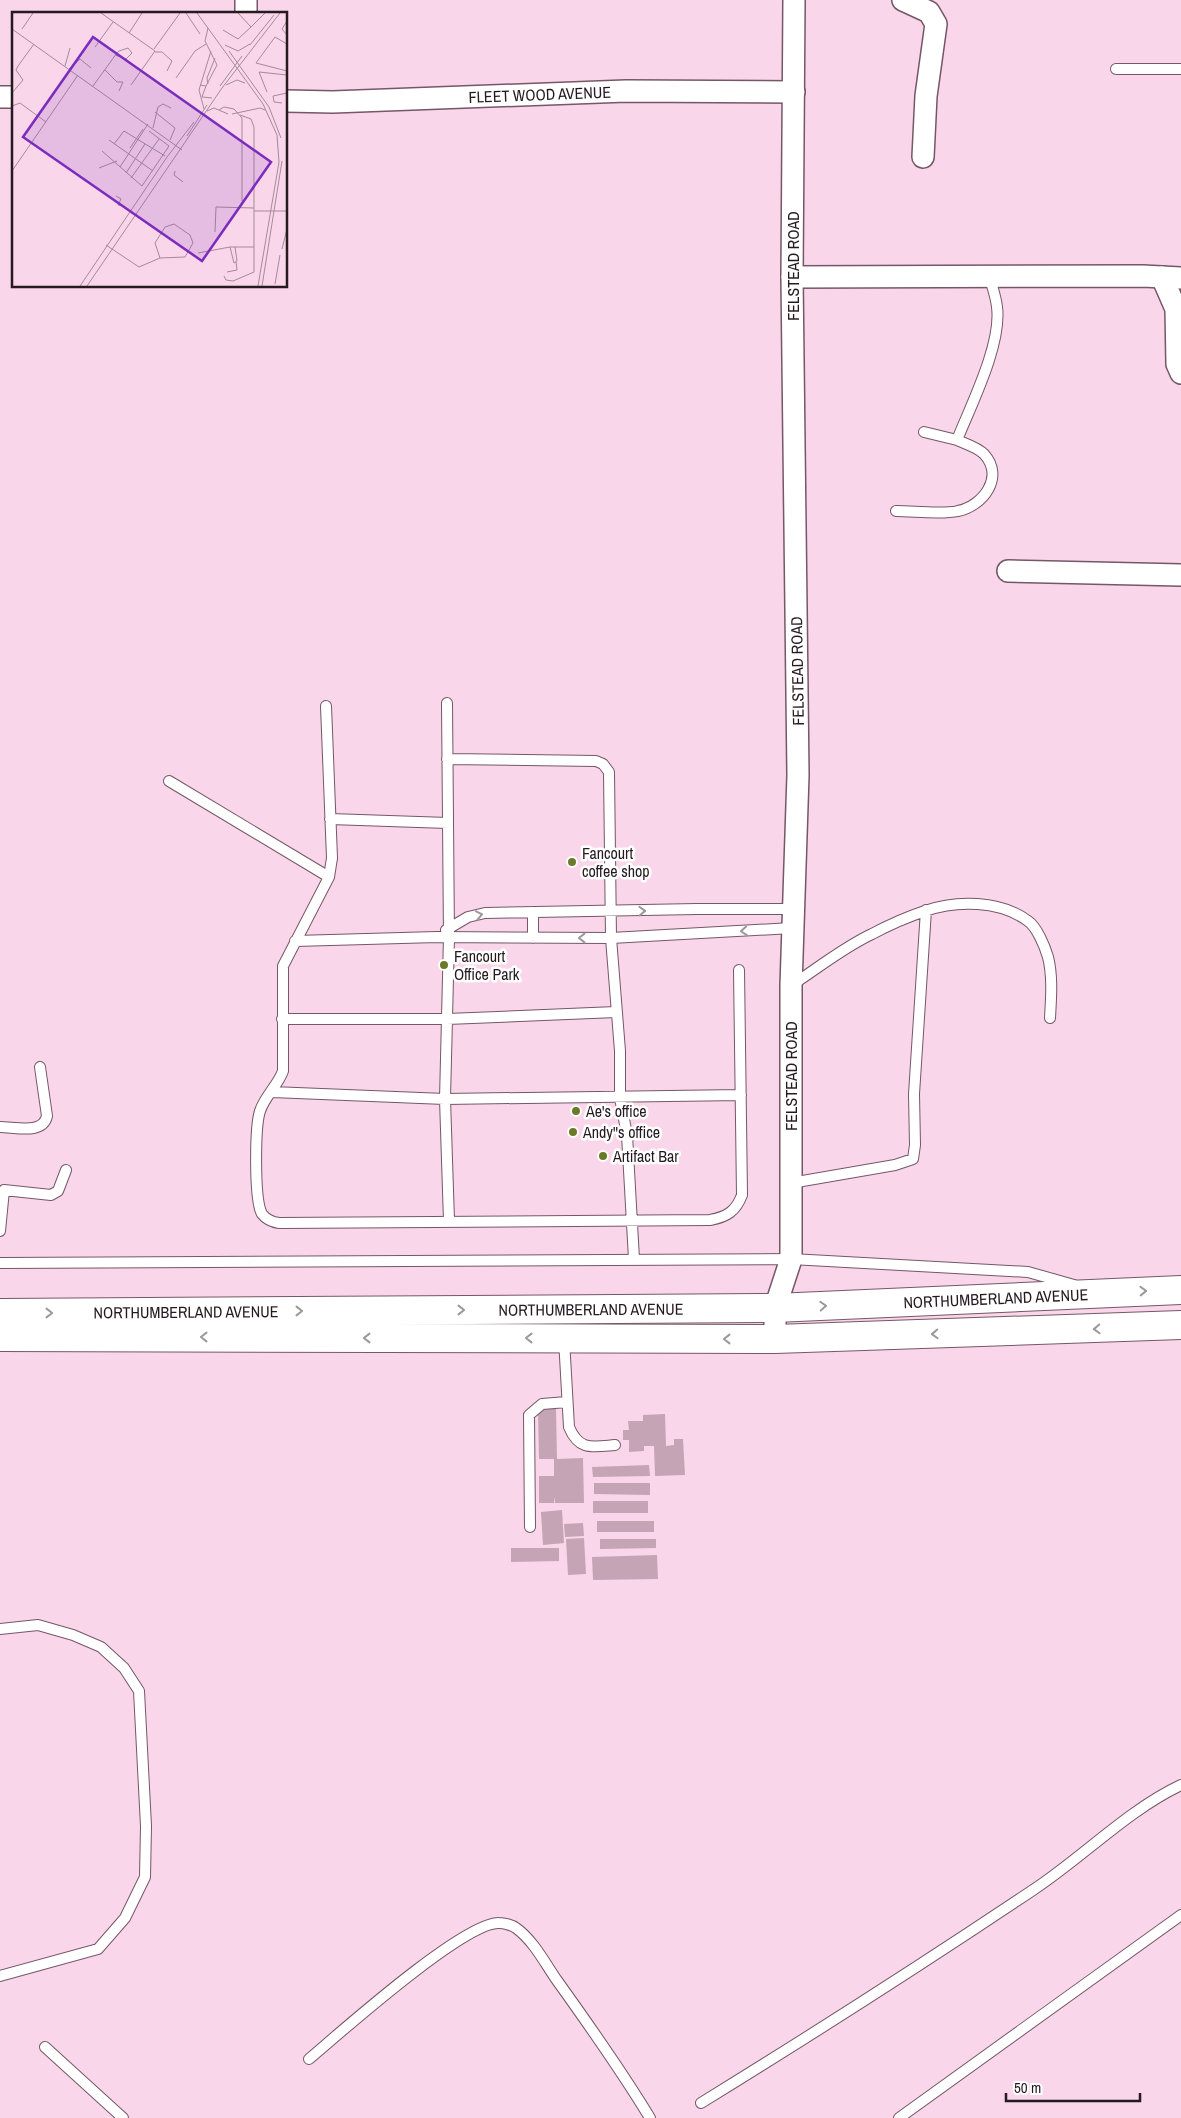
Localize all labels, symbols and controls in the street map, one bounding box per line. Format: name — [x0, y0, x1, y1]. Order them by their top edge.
inset map — [12, 12, 288, 288]
street label: FLEET WOOD AVENUE — [468, 81, 612, 108]
street label: FELSTEAD ROAD — [782, 211, 804, 321]
street label: FELSTEAD ROAD — [785, 616, 809, 726]
place label: Fancourt coffee shop — [582, 842, 650, 882]
marker: Fancourt coffee shop — [566, 856, 578, 868]
one-way arrow — [638, 905, 646, 916]
one-way arrow — [475, 910, 484, 920]
one-way arrow — [740, 925, 748, 936]
one-way arrow — [577, 933, 585, 943]
place label: Fancourt Office Park — [454, 945, 520, 985]
marker: Fancourt Office Park — [438, 959, 450, 971]
street label: FELSTEAD ROAD — [780, 1021, 802, 1131]
place label: Ae's office — [585, 1100, 647, 1122]
marker: Ae's office — [570, 1105, 582, 1117]
place label: Andy''s office — [582, 1121, 660, 1143]
marker: Andy''s office — [567, 1126, 579, 1138]
place label: Artifact Bar — [612, 1145, 679, 1167]
marker: Artifact Bar — [597, 1150, 609, 1162]
street label: NORTHUMBERLAND AVENUE — [903, 1283, 1089, 1313]
one-way arrow — [1140, 1286, 1147, 1296]
street label: NORTHUMBERLAND AVENUE — [498, 1298, 684, 1321]
street label: NORTHUMBERLAND AVENUE — [93, 1300, 279, 1323]
one-way arrow — [819, 1300, 827, 1311]
one-way arrow — [458, 1305, 465, 1315]
one-way arrow — [295, 1306, 303, 1316]
one-way arrow — [45, 1308, 53, 1318]
one-way arrow — [1093, 1323, 1101, 1334]
one-way arrow — [931, 1328, 939, 1339]
one-way arrow — [200, 1332, 208, 1342]
one-way arrow — [362, 1333, 370, 1343]
one-way arrow — [525, 1333, 532, 1343]
one-way arrow — [722, 1334, 730, 1344]
scale bar — [1006, 2070, 1140, 2102]
text: 50 m — [1014, 2077, 1041, 2098]

